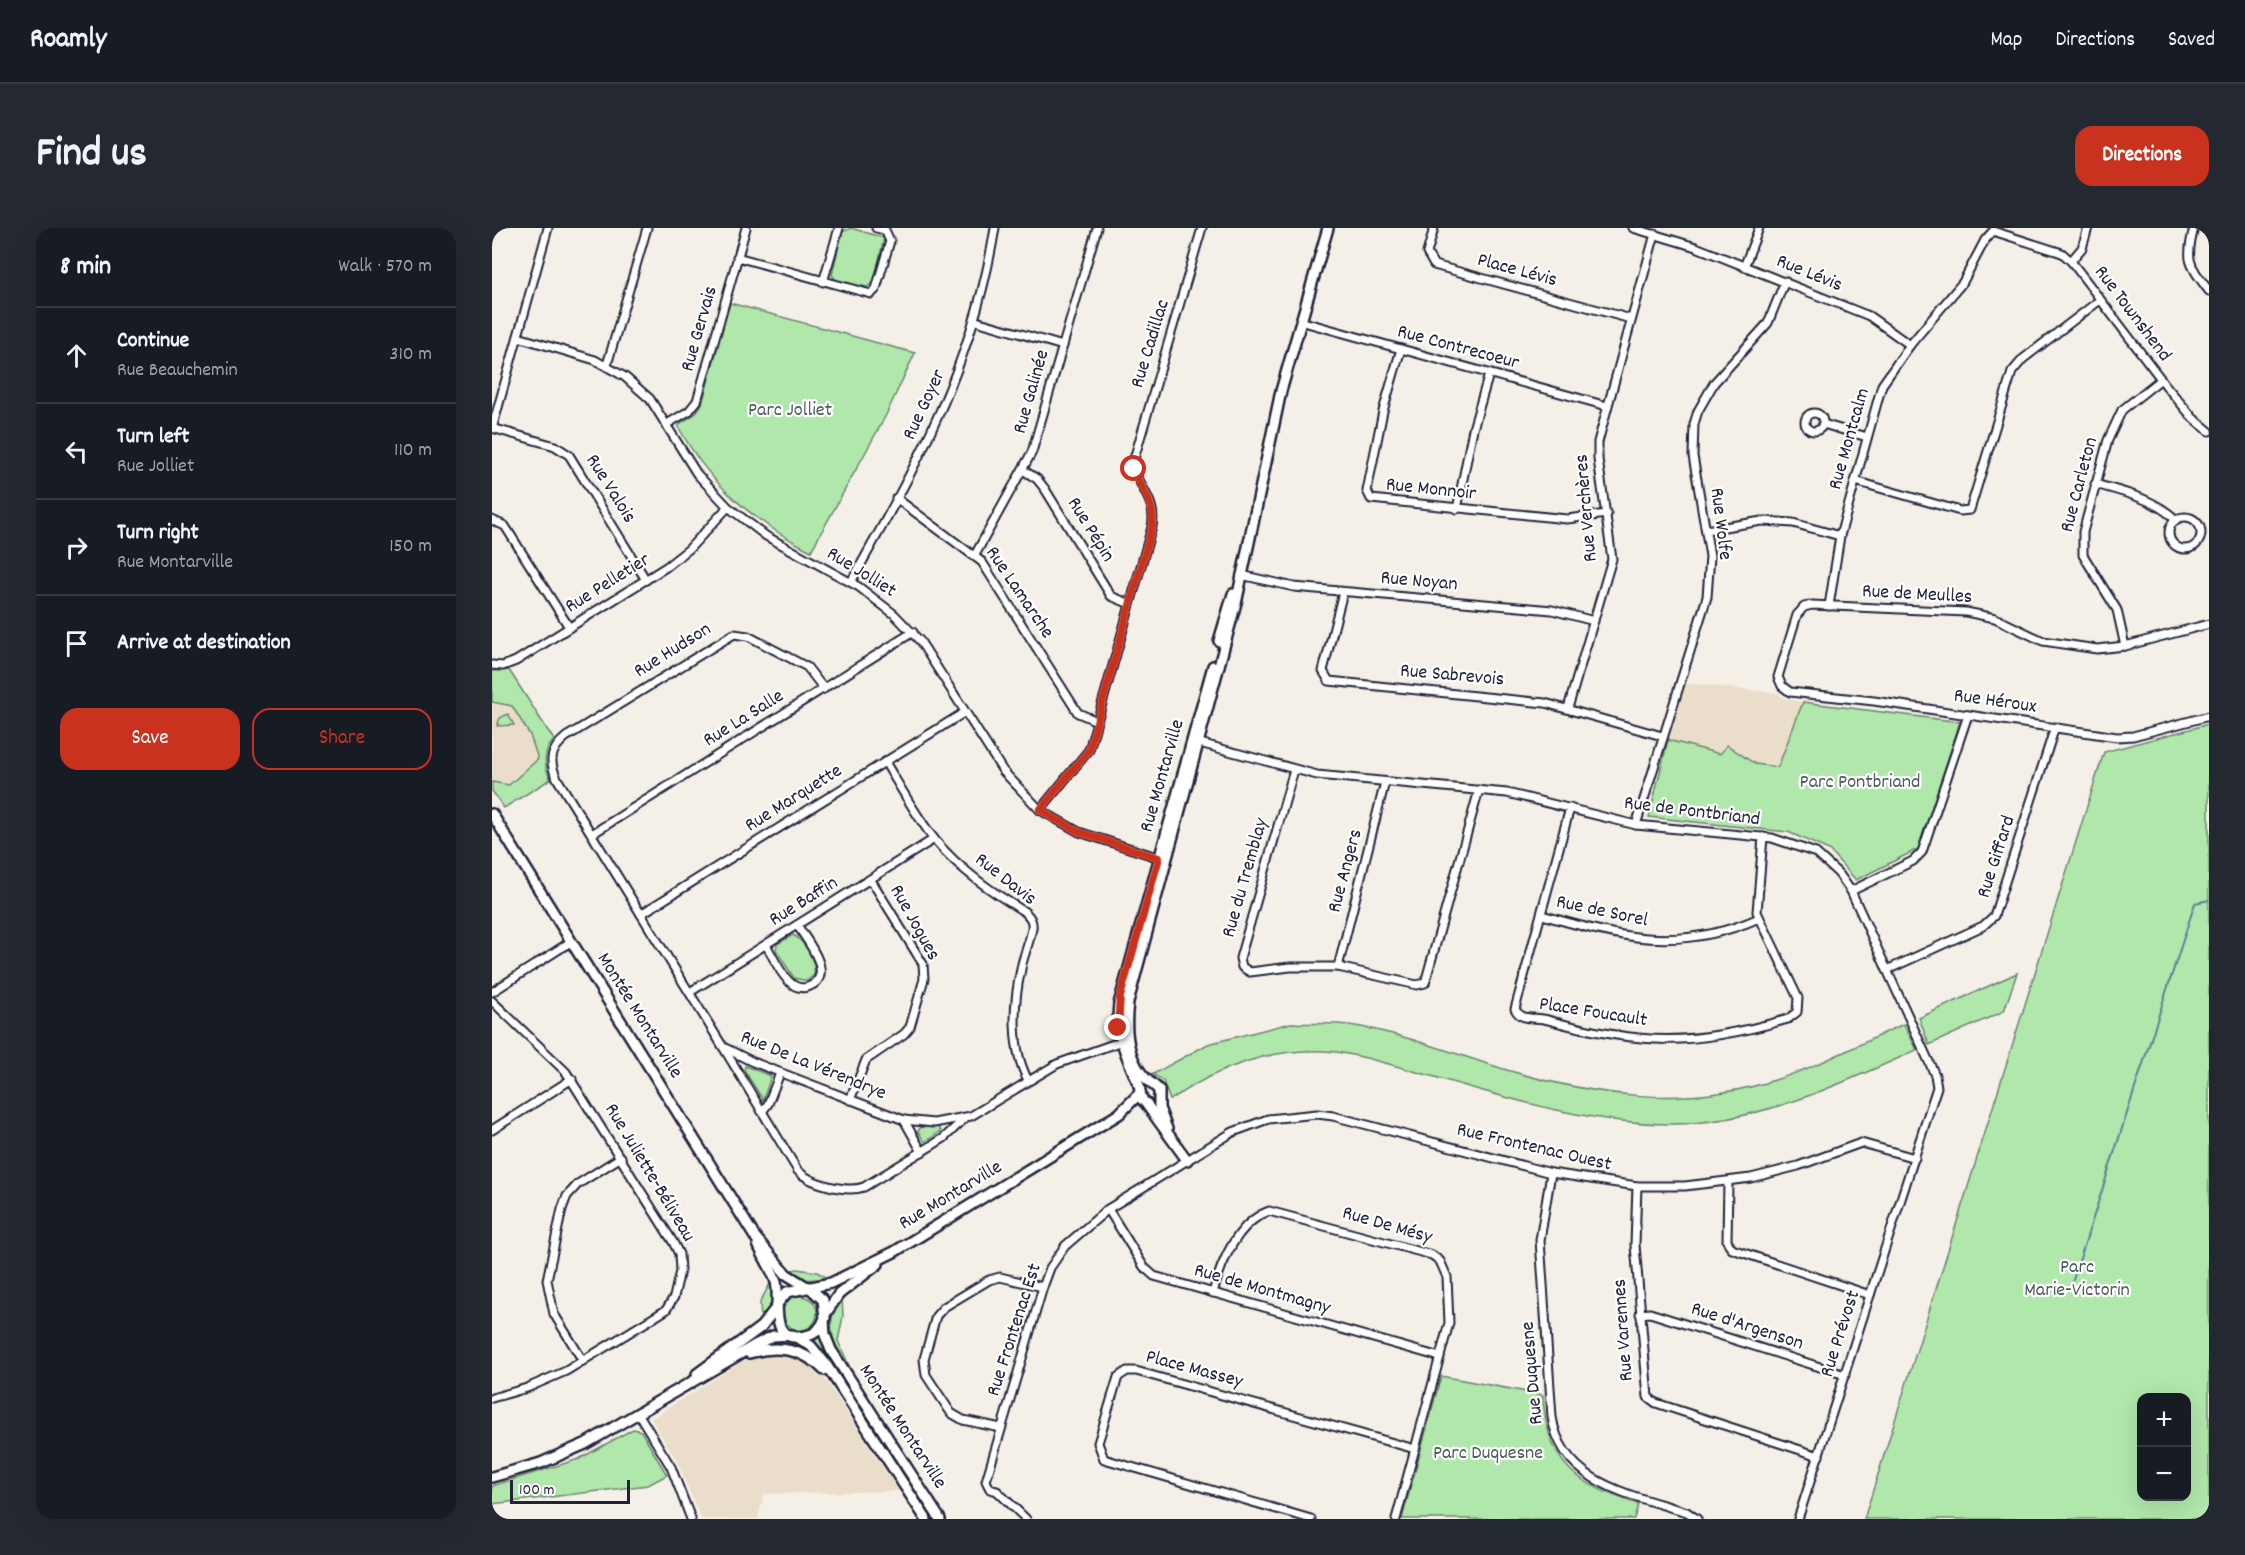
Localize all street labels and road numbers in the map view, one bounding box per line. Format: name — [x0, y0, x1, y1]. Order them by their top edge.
street label: Place Lévis — [1474, 247, 1560, 295]
street label: Rue Lévis — [1772, 248, 1846, 300]
street label: Rue Townshend — [2087, 260, 2177, 368]
street label: Rue Gervais — [674, 283, 726, 375]
street label: Rue Cadillac — [1124, 296, 1178, 392]
street label: Rue Contrecoeur — [1394, 318, 1523, 378]
street label: Rue Galinée — [1007, 346, 1057, 437]
street label: Rue Goyer — [896, 365, 954, 445]
street label: Rue Montcalm — [1822, 385, 1878, 493]
street label: Rue Carleton — [2054, 434, 2106, 536]
street label: Rue Valois — [578, 449, 642, 529]
street label: Rue Verchères — [1568, 453, 1606, 563]
street label: Rue Monnoir — [1384, 471, 1478, 509]
street label: Rue Wolfe — [1702, 486, 1738, 562]
street label: Rue Pépin — [1059, 492, 1121, 568]
street label: Rue Jolliet — [821, 541, 901, 605]
street label: Rue Lamarche — [978, 541, 1060, 645]
street label: Rue Pelletier — [560, 547, 656, 621]
street label: Rue Noyan — [1379, 565, 1459, 599]
street label: Rue de Meulles — [1861, 578, 1973, 612]
street label: Rue Hudson — [629, 616, 717, 686]
street label: Rue Sabrevois — [1399, 658, 1505, 694]
street label: Rue Héroux — [1952, 682, 2039, 722]
street label: Rue La Salle — [698, 683, 790, 755]
street label: Rue Montarville — [1134, 716, 1193, 836]
street label: Rue Marquette — [740, 758, 848, 840]
street label: Rue de Pontbriand — [1622, 790, 1762, 834]
street label: Rue Giffard — [1971, 812, 2023, 902]
street label: Rue du Tremblay — [1216, 814, 1277, 941]
street label: Rue Angers — [1321, 826, 1371, 916]
street label: Rue Davis — [968, 847, 1042, 913]
street label: Rue Baffin — [764, 870, 844, 934]
street label: Rue Jogues — [882, 880, 946, 966]
street label: Rue de Sorel — [1554, 889, 1651, 935]
street label: Montée Montarville — [589, 948, 689, 1084]
street label: Place Foucault — [1537, 991, 1649, 1035]
street label: Rue De La Vérendrye — [736, 1024, 890, 1108]
street label: Rue Juliette-Béliveau — [597, 1099, 701, 1247]
street label: Rue Frontenac Ouest — [1454, 1117, 1614, 1179]
street label: Rue Montarville — [894, 1154, 1008, 1238]
street label: Rue De Mésy — [1339, 1200, 1436, 1252]
street label: Rue de Montmagny — [1190, 1257, 1334, 1323]
street label: Rue Frontenac Est — [980, 1260, 1050, 1400]
street label: Rue Varennes — [1606, 1278, 1642, 1382]
street label: Rue Prévost — [1814, 1287, 1868, 1381]
street label: Rue d'Argenson — [1687, 1296, 1807, 1358]
street label: Rue Duquesne — [1515, 1320, 1551, 1426]
street label: Place Massey — [1142, 1344, 1247, 1397]
street label: Montée Montarville — [851, 1359, 953, 1495]

